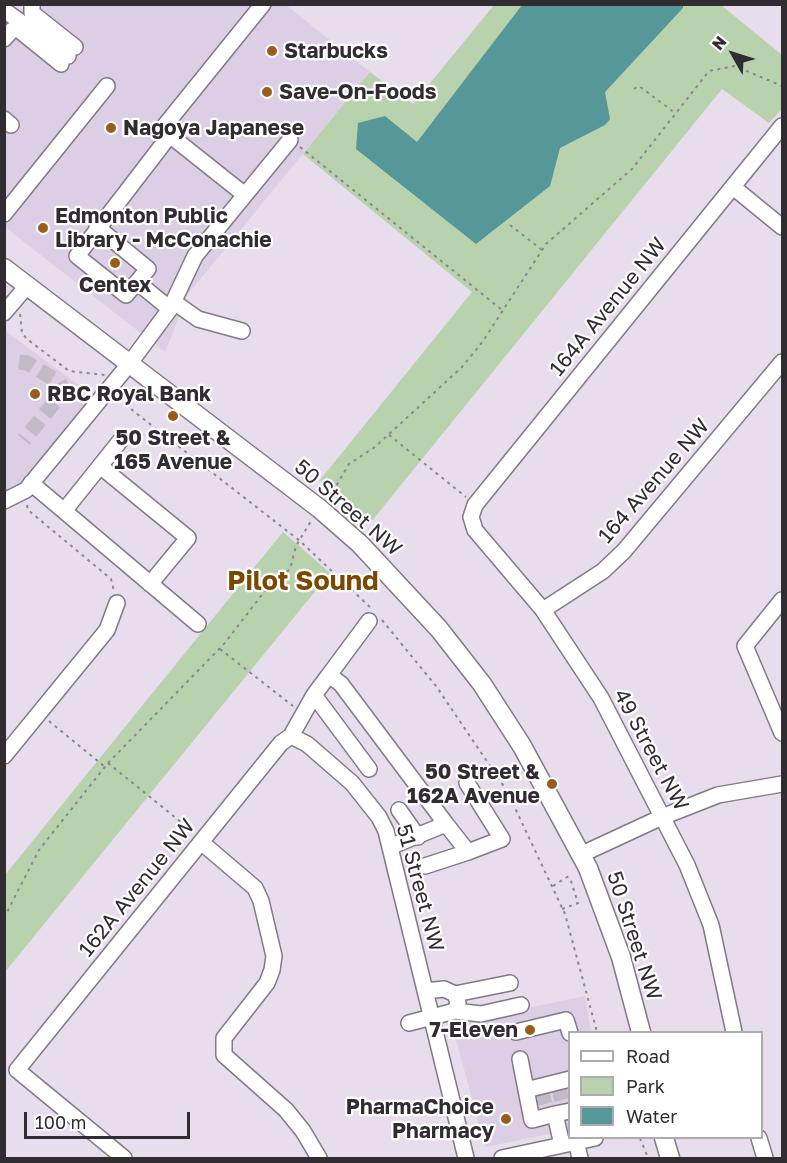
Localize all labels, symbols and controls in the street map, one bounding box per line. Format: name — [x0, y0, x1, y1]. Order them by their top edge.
north arrow — [703, 24, 763, 84]
text: N — [707, 32, 731, 54]
place label: Starbucks — [284, 38, 388, 64]
marker: Starbucks — [265, 44, 279, 58]
place label: Save-On-Foods — [279, 79, 436, 105]
marker: Save-On-Foods — [260, 85, 274, 99]
place label: Nagoya Japanese — [123, 115, 304, 141]
marker: Nagoya Japanese — [104, 121, 118, 135]
place label: Edmonton Public Library - McConachie — [55, 203, 272, 253]
marker: Edmonton Public Library - McConachie — [36, 221, 50, 235]
street label: 164A Avenue NW — [545, 233, 671, 381]
marker: Centex — [108, 256, 122, 270]
place label: Centex — [79, 272, 151, 298]
place label: RBC Royal Bank — [47, 381, 211, 407]
marker: RBC Royal Bank — [28, 387, 42, 401]
marker: 50 Street & 165 Avenue — [166, 409, 180, 423]
street label: 164 Avenue NW — [593, 414, 715, 548]
place label: 50 Street & 165 Avenue — [114, 425, 232, 475]
street label: 50 Street NW — [289, 455, 407, 561]
district label: Pilot Sound — [227, 565, 379, 597]
street label: 49 Street NW — [608, 685, 694, 815]
place label: 50 Street & 162A Avenue — [407, 759, 540, 809]
marker: 50 Street & 162A Avenue — [545, 777, 559, 791]
street label: 162A Avenue NW — [74, 814, 200, 962]
street label: 51 Street NW — [391, 821, 449, 955]
street label: 50 Street NW — [601, 868, 667, 1004]
place label: 7-Eleven — [429, 1017, 518, 1043]
marker: 7-Eleven — [523, 1023, 537, 1037]
legend — [568, 1031, 763, 1139]
text: Road — [626, 1045, 670, 1067]
text: Park — [626, 1075, 665, 1097]
place label: PharmaChoice Pharmacy — [346, 1094, 494, 1144]
scale bar — [27, 1100, 194, 1138]
text: Water — [626, 1105, 677, 1127]
text: 100 m — [35, 1111, 86, 1133]
marker: PharmaChoice Pharmacy — [499, 1112, 513, 1126]

